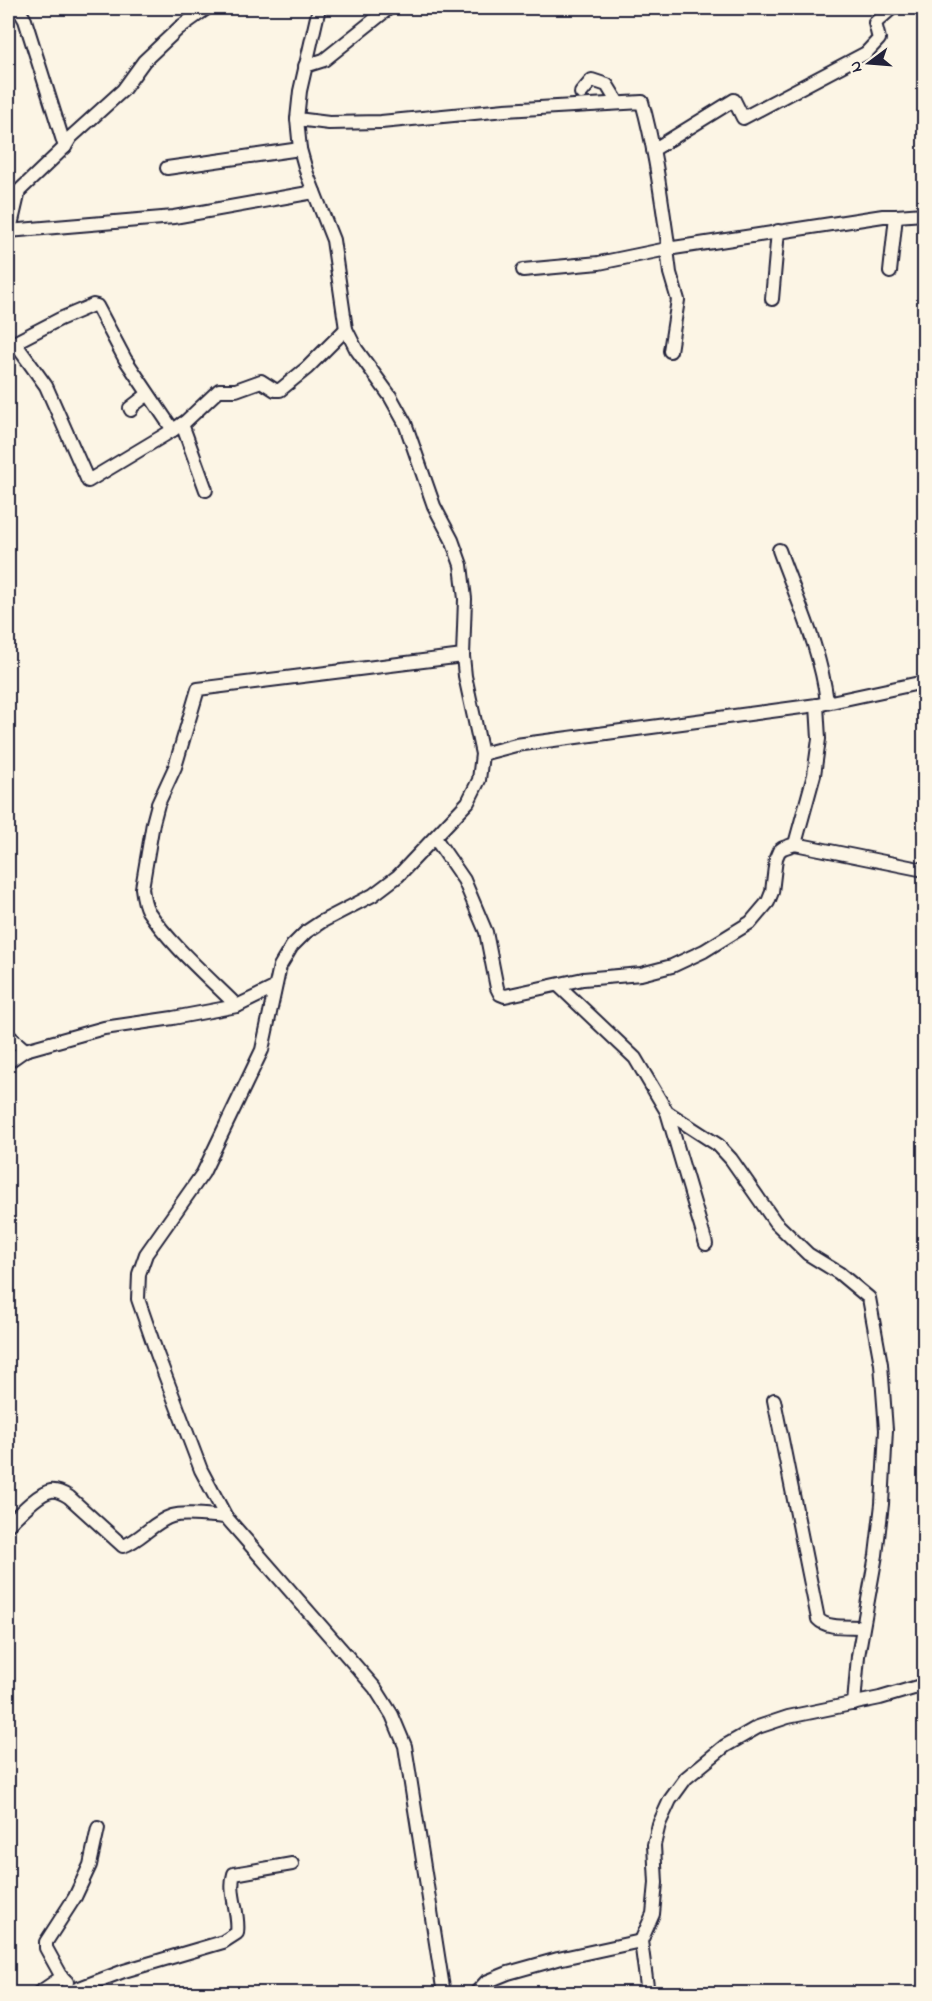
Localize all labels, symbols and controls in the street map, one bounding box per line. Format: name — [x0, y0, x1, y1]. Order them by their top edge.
north arrow — [839, 33, 899, 93]
text: N — [843, 58, 870, 75]

